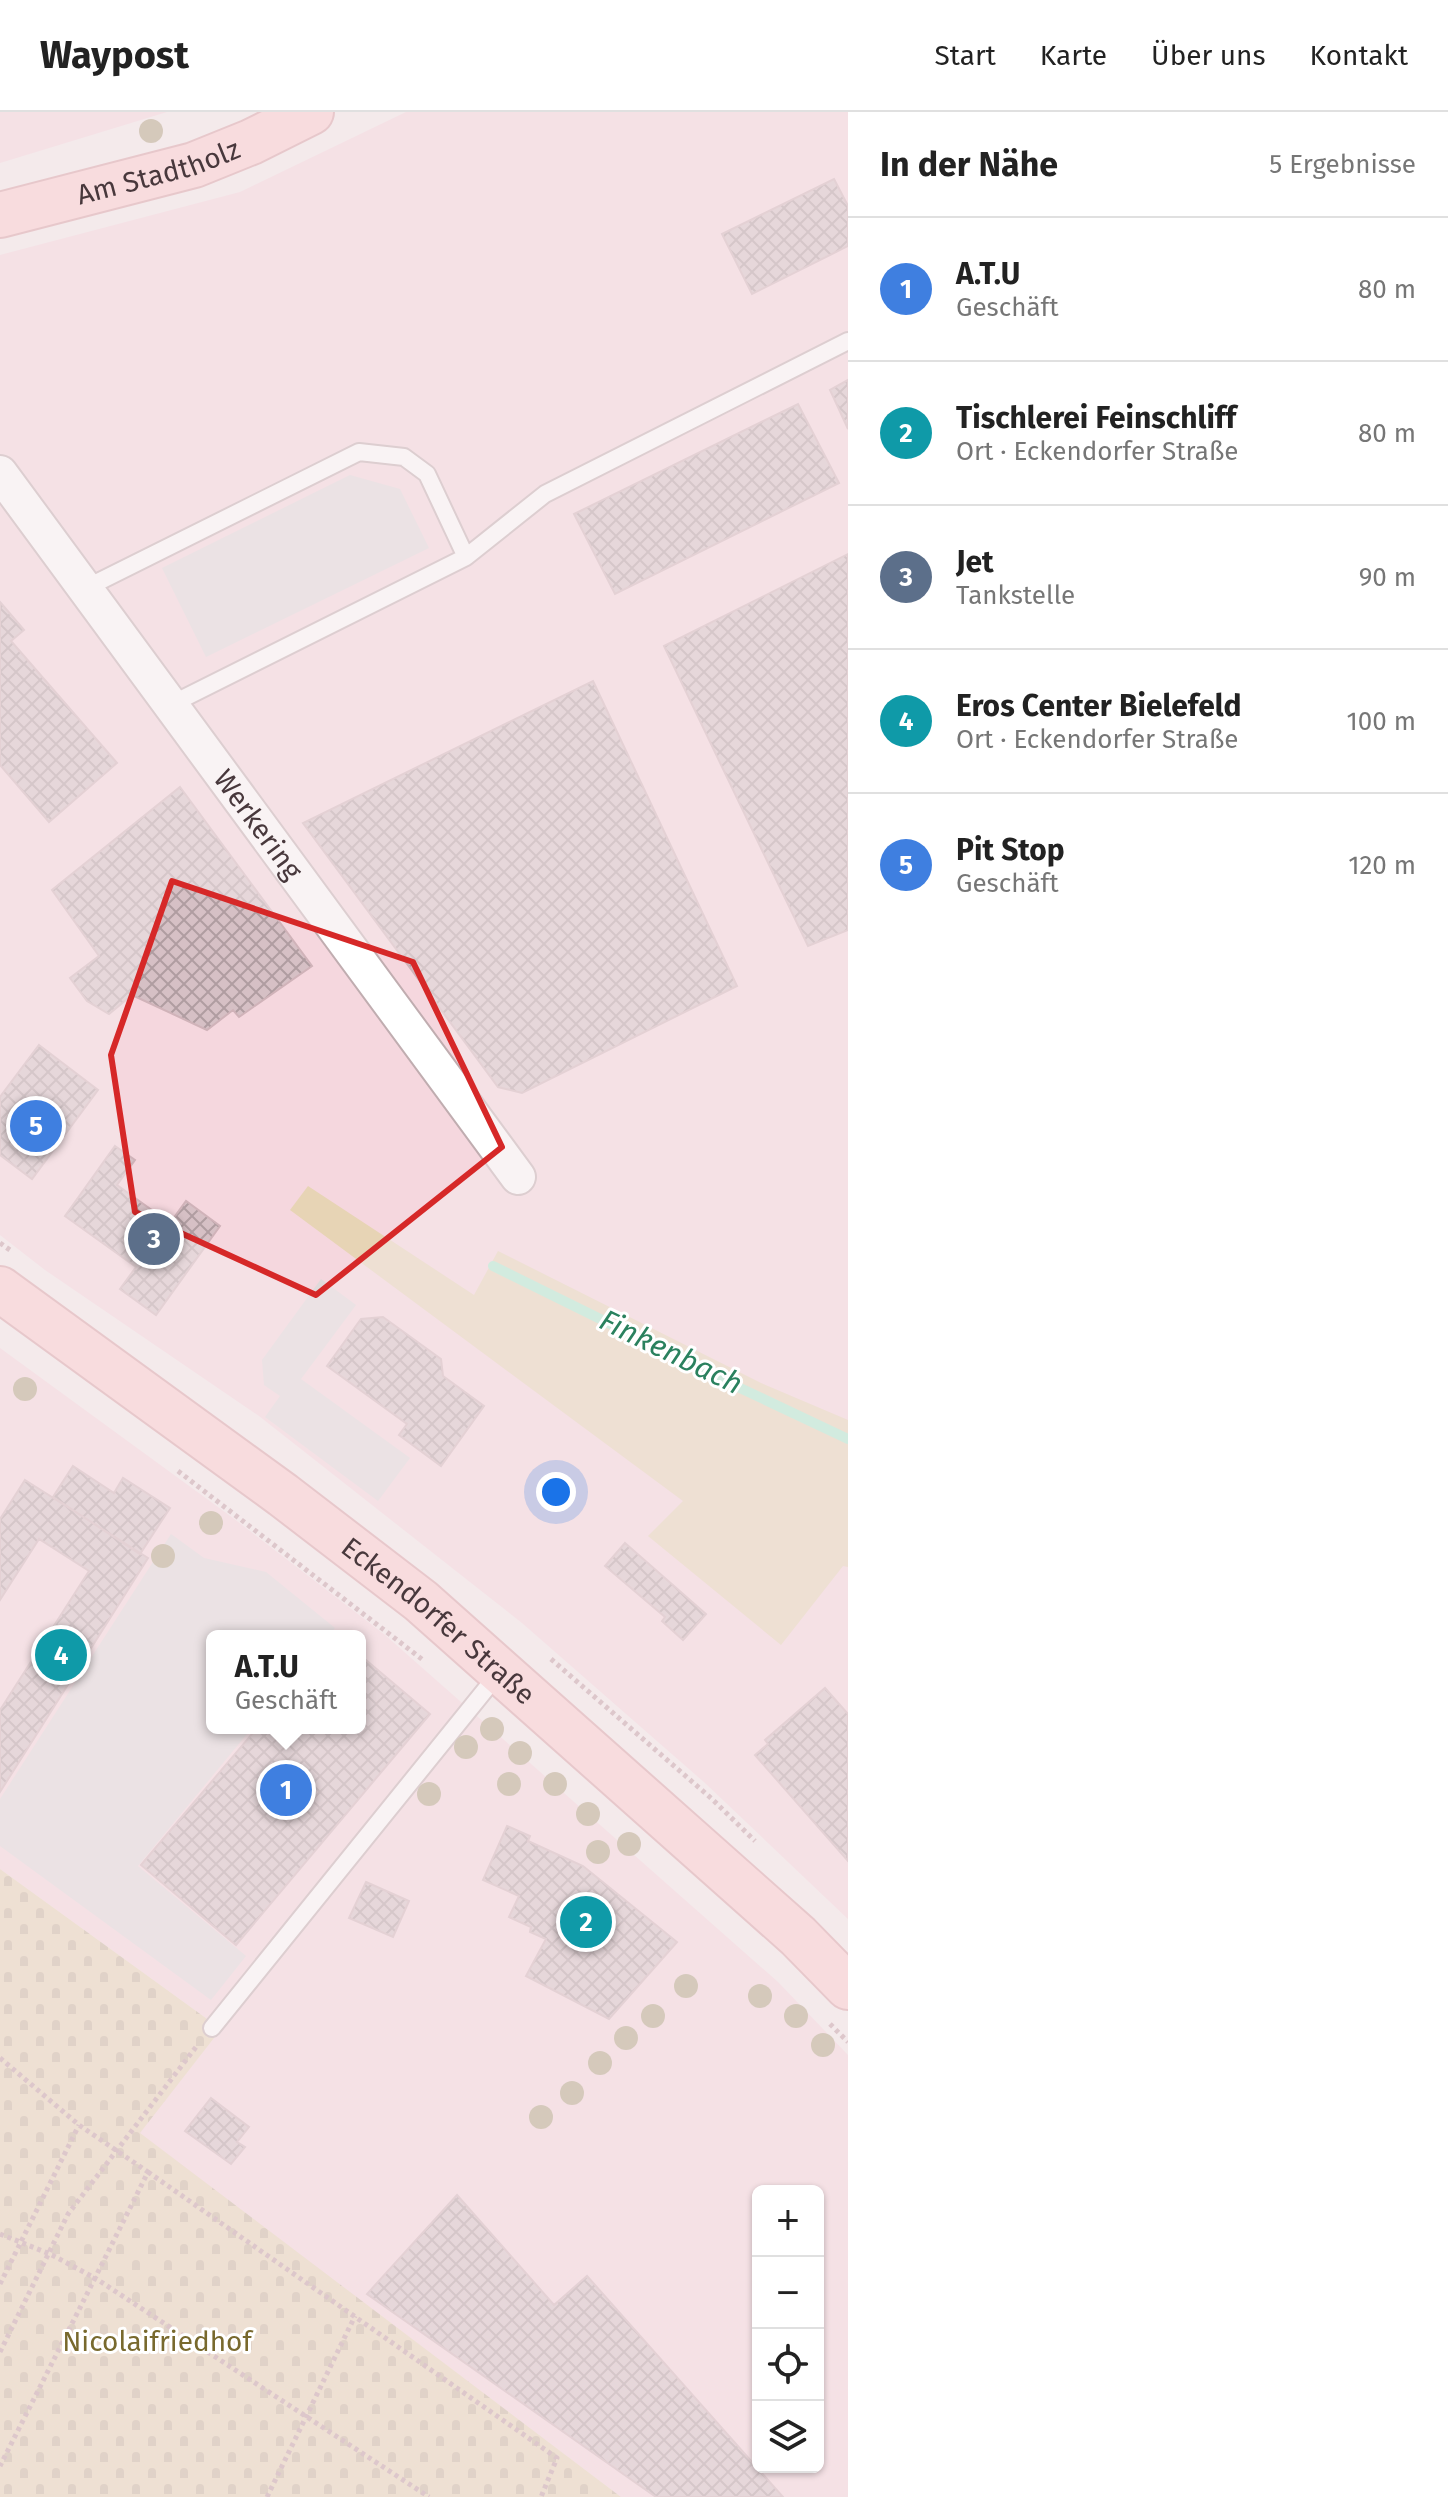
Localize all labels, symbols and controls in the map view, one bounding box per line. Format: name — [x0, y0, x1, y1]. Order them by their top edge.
text: Waypost — [40, 32, 189, 78]
text: Start — [934, 39, 996, 72]
text: Karte — [1040, 39, 1107, 72]
text: Über uns — [1151, 39, 1266, 72]
text: Kontakt — [1310, 39, 1408, 72]
street label: Am Stadtholz — [73, 132, 244, 211]
text: In der Nähe — [880, 144, 1058, 185]
text: 5 Ergebnisse — [1269, 149, 1416, 180]
text: A.T.U — [956, 256, 1020, 292]
text: 1 — [900, 274, 912, 305]
text: 80 m — [1358, 274, 1416, 305]
text: Geschäft — [956, 292, 1059, 323]
text: Tischlerei Feinschliff — [956, 400, 1236, 436]
text: 2 — [899, 418, 913, 449]
text: 80 m — [1358, 418, 1416, 449]
text: Ort · Eckendorfer Straße — [956, 436, 1238, 467]
text: Jet — [956, 544, 994, 580]
text: 3 — [899, 562, 913, 593]
text: 90 m — [1359, 562, 1416, 593]
text: Tankstelle — [956, 580, 1075, 611]
text: Eros Center Bielefeld — [956, 688, 1242, 724]
text: 4 — [899, 706, 913, 737]
text: 100 m — [1347, 706, 1416, 737]
text: Ort · Eckendorfer Straße — [956, 724, 1238, 755]
street label: Werkering — [207, 763, 310, 886]
text: Pit Stop — [956, 832, 1065, 868]
text: 5 — [899, 850, 913, 881]
text: 120 m — [1348, 850, 1416, 881]
text: Geschäft — [956, 868, 1059, 899]
pin: 5 — [10, 1096, 62, 1156]
pin: 3 — [128, 1209, 180, 1269]
water label: Finkenbach — [594, 1302, 748, 1402]
your location — [536, 1472, 576, 1512]
street label: Eckendorfer Straße — [335, 1530, 542, 1711]
pin: 4 — [35, 1625, 87, 1685]
popup — [206, 1630, 366, 1734]
text: A.T.U — [235, 1649, 299, 1685]
text: Geschäft — [235, 1685, 337, 1716]
pin: 1 — [260, 1760, 312, 1820]
pin: 2 — [560, 1892, 612, 1952]
map controls — [752, 2185, 824, 2473]
button: + — [752, 2185, 824, 2257]
button: − — [752, 2257, 824, 2329]
park label: Nicolaifriedhof — [62, 2325, 254, 2358]
button: locate — [752, 2329, 824, 2401]
button: layers — [752, 2401, 824, 2473]

